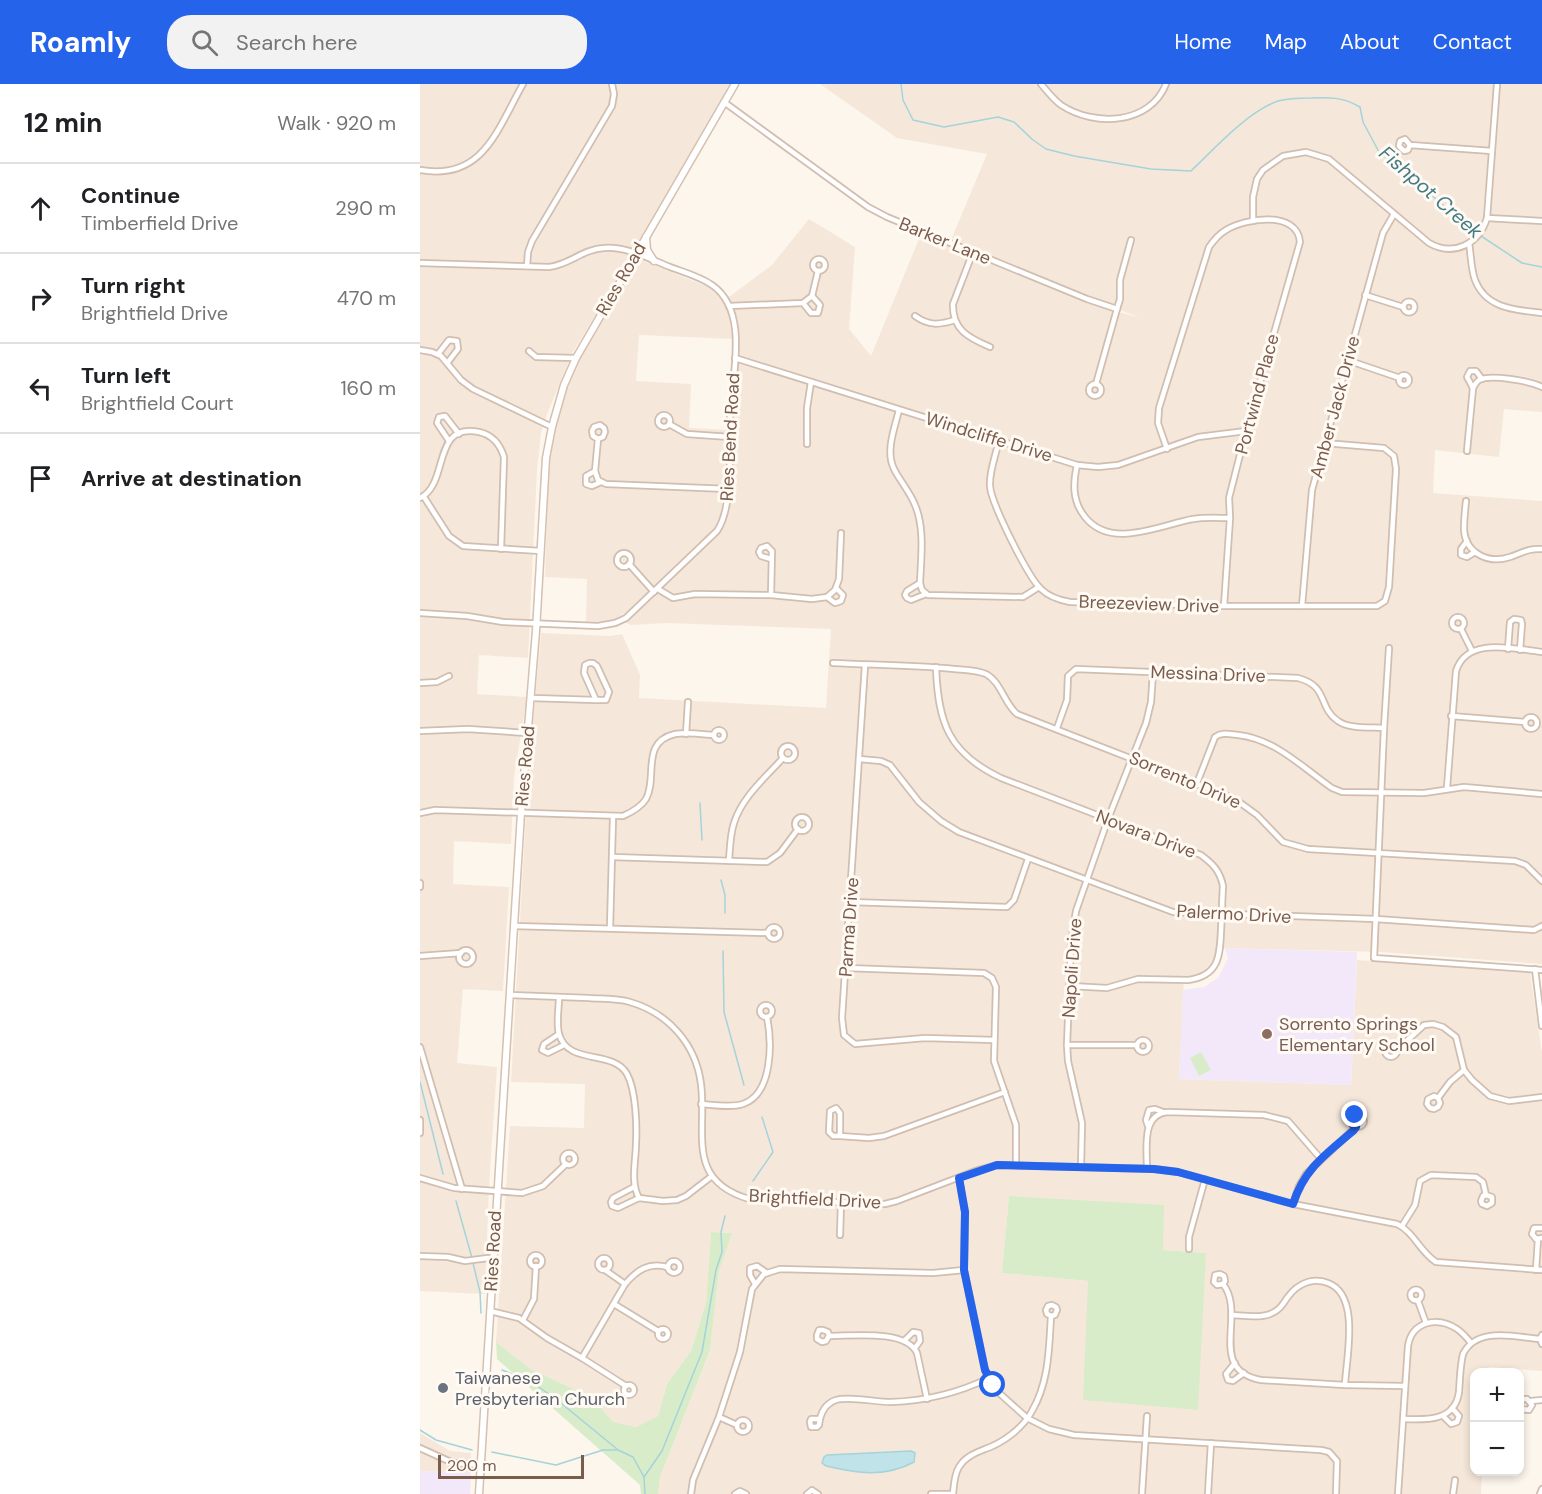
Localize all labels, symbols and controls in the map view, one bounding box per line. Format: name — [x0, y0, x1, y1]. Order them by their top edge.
search box — [167, 15, 587, 69]
text: Roamly — [30, 24, 131, 61]
icon: search — [188, 26, 221, 59]
text: Search here — [236, 28, 357, 57]
text: Home — [1174, 28, 1232, 56]
text: Map — [1265, 28, 1307, 56]
text: About — [1340, 28, 1400, 56]
text: Contact — [1433, 28, 1512, 56]
text: 12 min — [24, 106, 102, 140]
text: Walk · 920 m — [277, 110, 396, 136]
water label: Fishpot Creek — [1374, 140, 1489, 245]
text: Continue — [81, 181, 180, 210]
icon: ahead — [24, 192, 57, 225]
text: 290 m — [335, 195, 396, 221]
text: Timberfield Drive — [81, 210, 238, 236]
street label: Barker Lane — [895, 212, 995, 270]
street label: Ries Road — [590, 238, 652, 320]
text: Turn right — [81, 271, 186, 300]
icon: right — [24, 282, 57, 315]
text: 470 m — [337, 285, 396, 311]
text: Brightfield Drive — [81, 300, 228, 326]
street label: Portwind Place — [1229, 331, 1285, 457]
street label: Amber Jack Drive — [1304, 333, 1366, 481]
text: Turn left — [81, 361, 171, 390]
icon: left — [24, 372, 57, 405]
street label: Ries Bend Road — [715, 372, 745, 502]
text: 160 m — [340, 375, 396, 401]
text: Brightfield Court — [81, 390, 234, 416]
street label: Windcliffe Drive — [923, 406, 1055, 468]
icon: arrive — [24, 462, 57, 495]
text: Arrive at destination — [81, 464, 302, 493]
street label: Breezeview Drive — [1078, 590, 1220, 618]
street label: Messina Drive — [1150, 660, 1266, 688]
street label: Ries Road — [510, 725, 540, 807]
street label: Sorrento Drive — [1125, 746, 1245, 814]
street label: Novara Drive — [1093, 804, 1199, 864]
street label: Parma Drive — [834, 876, 864, 978]
street label: Palermo Drive — [1176, 899, 1292, 929]
street label: Napoli Drive — [1057, 917, 1087, 1019]
place label: Sorrento Springs Elementary School — [1279, 1012, 1435, 1057]
marker: Sorrento Springs Elementary School — [1260, 1027, 1274, 1041]
route end — [1341, 1101, 1367, 1127]
street label: Brightfield Drive — [748, 1184, 882, 1214]
street label: Ries Road — [479, 1210, 507, 1292]
place label: Taiwanese Presbyterian Church — [455, 1366, 625, 1411]
map controls — [1470, 1368, 1524, 1476]
button: + — [1470, 1368, 1524, 1422]
route start — [979, 1371, 1005, 1397]
marker: Taiwanese Presbyterian Church — [436, 1381, 450, 1395]
button: − — [1470, 1422, 1524, 1476]
scale bar — [438, 1452, 584, 1480]
text: 200 m — [447, 1455, 496, 1476]

